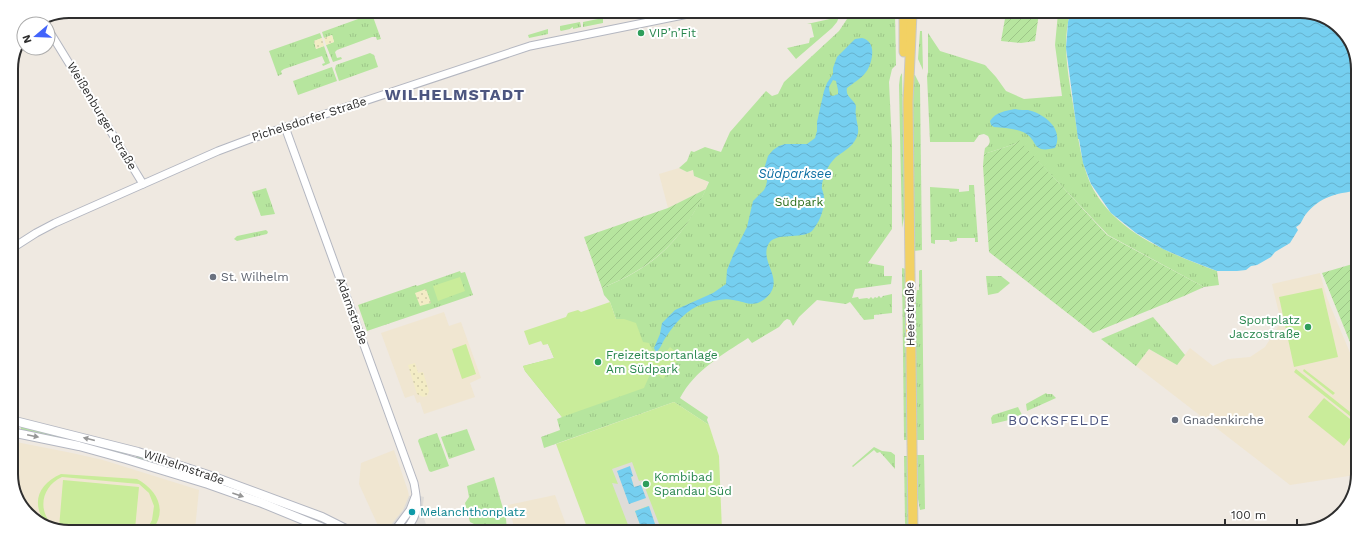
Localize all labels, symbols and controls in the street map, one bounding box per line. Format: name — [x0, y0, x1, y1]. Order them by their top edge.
north arrow — [16, 16, 56, 56]
place label: VIP’n’Fit — [649, 26, 696, 40]
marker: VIP’n’Fit — [636, 28, 646, 38]
text: N — [20, 33, 34, 45]
street label: Weißenburger Straße — [64, 60, 140, 172]
district label: WILHELMSTADT — [385, 85, 525, 104]
street label: Pichelsdorfer Straße — [250, 94, 368, 144]
water label: Südparksee — [758, 166, 832, 181]
park label: Südpark — [775, 195, 823, 209]
place label: St. Wilhelm — [221, 270, 289, 284]
marker: St. Wilhelm — [208, 272, 218, 282]
street label: Adamstraße — [333, 275, 371, 347]
street label: Heerstraße — [902, 282, 918, 346]
place label: Sportplatz Jaczostraße — [1229, 313, 1300, 341]
marker: Sportplatz Jaczostraße — [1303, 322, 1313, 332]
place label: Freizeitsportanlage Am Südpark — [606, 348, 718, 376]
marker: Freizeitsportanlage Am Südpark — [593, 357, 603, 367]
district label: BOCKSFELDE — [1008, 412, 1110, 428]
place label: Gnadenkirche — [1183, 413, 1264, 427]
marker: Gnadenkirche — [1170, 415, 1180, 425]
one-way arrow — [27, 434, 39, 440]
one-way arrow — [83, 436, 95, 442]
street label: Wilhelmstraße — [142, 447, 227, 487]
place label: Kombibad Spandau Süd — [654, 470, 732, 498]
marker: Kombibad Spandau Süd — [641, 479, 651, 489]
one-way arrow — [233, 492, 245, 498]
scale bar — [1225, 501, 1297, 527]
place label: Melanchthonplatz — [420, 505, 525, 519]
marker: Melanchthonplatz — [407, 507, 417, 517]
text: 100 m — [1231, 508, 1266, 522]

